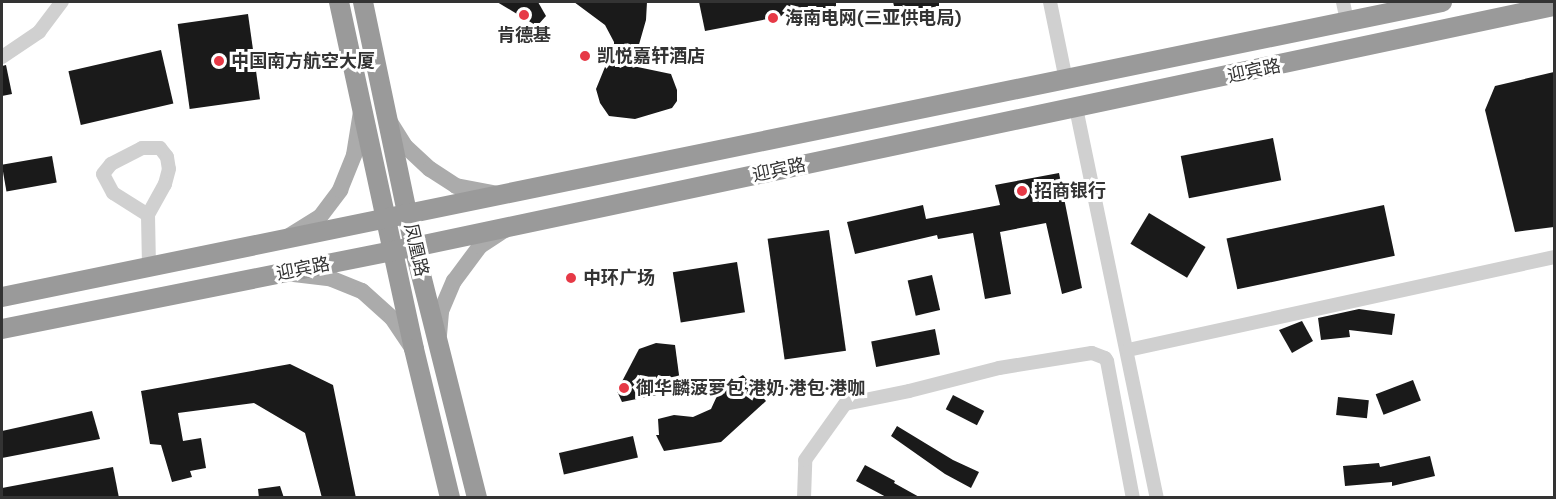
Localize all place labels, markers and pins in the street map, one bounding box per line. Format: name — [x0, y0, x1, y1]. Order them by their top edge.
place label: 海南电网(三亚供电局) — [785, 7, 962, 29]
marker: 肯德基 — [517, 8, 531, 22]
marker: 海南电网(三亚供电局) — [766, 11, 780, 25]
place label: 肯德基 — [497, 24, 551, 46]
place label: 凯悦嘉轩酒店 — [597, 45, 705, 67]
marker: 凯悦嘉轩酒店 — [578, 49, 592, 63]
place label: 中国南方航空大厦 — [231, 50, 375, 72]
marker: 中国南方航空大厦 — [212, 54, 226, 68]
place label: 招商银行 — [1034, 180, 1106, 202]
marker: 招商银行 — [1015, 184, 1029, 198]
place label: 中环广场 — [583, 267, 655, 289]
marker: 中环广场 — [564, 271, 578, 285]
place label: 御华麟菠萝包 港奶·港包·港咖 — [636, 377, 865, 399]
marker: 御华麟菠萝包 港奶·港包·港咖 — [617, 381, 631, 395]

